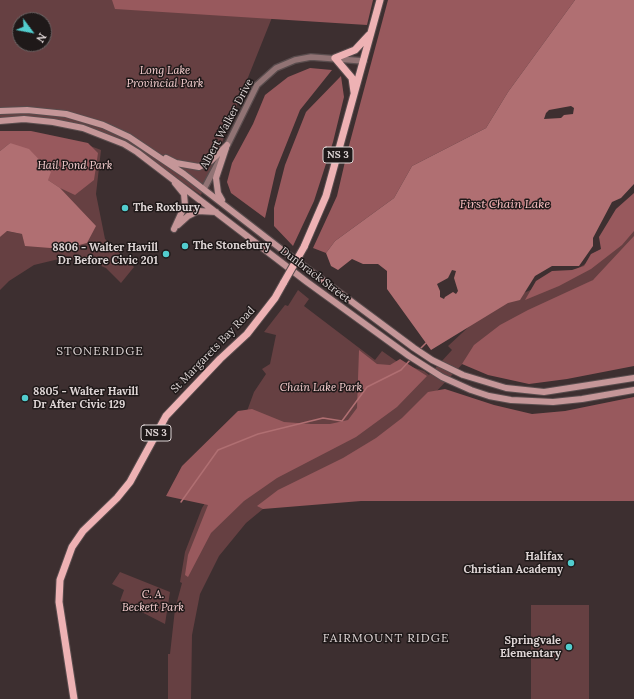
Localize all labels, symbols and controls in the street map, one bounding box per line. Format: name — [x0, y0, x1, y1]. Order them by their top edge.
north arrow — [12, 12, 52, 52]
text: N — [33, 31, 50, 45]
park label: Long Lake Provincial Park — [126, 64, 204, 90]
street label: Albert Walker Drive — [198, 77, 256, 171]
road number: NS 3 — [323, 147, 353, 163]
park label: Hail Pond Park — [38, 159, 112, 173]
water label: First Chain Lake — [460, 198, 550, 212]
place label: The Roxbury — [133, 201, 200, 215]
marker: The Roxbury — [120, 203, 130, 213]
place label: The Stonebury — [193, 239, 271, 253]
place label: 8806 - Walter Havill Dr Before Civic 201 — [52, 241, 158, 267]
marker: The Stonebury — [180, 241, 190, 251]
street label: Dunbrack Street — [277, 244, 353, 306]
marker: 8806 - Walter Havill Dr Before Civic 201 — [161, 249, 171, 259]
street label: St Margarets Bay Road — [168, 304, 258, 396]
district label: STONERIDGE — [56, 345, 144, 359]
park label: Chain Lake Park — [280, 381, 362, 395]
place label: 8805 - Walter Havill Dr After Civic 129 — [33, 385, 138, 411]
marker: 8805 - Walter Havill Dr After Civic 129 — [20, 393, 30, 403]
road number: NS 3 — [141, 425, 171, 441]
place label: Halifax Christian Academy — [463, 550, 563, 576]
marker: Halifax Christian Academy — [566, 558, 576, 568]
park label: C. A. Beckett Park — [122, 588, 184, 614]
district label: FAIRMOUNT RIDGE — [323, 632, 449, 646]
place label: Springvale Elementary — [500, 634, 561, 660]
marker: Springvale Elementary — [564, 642, 574, 652]

